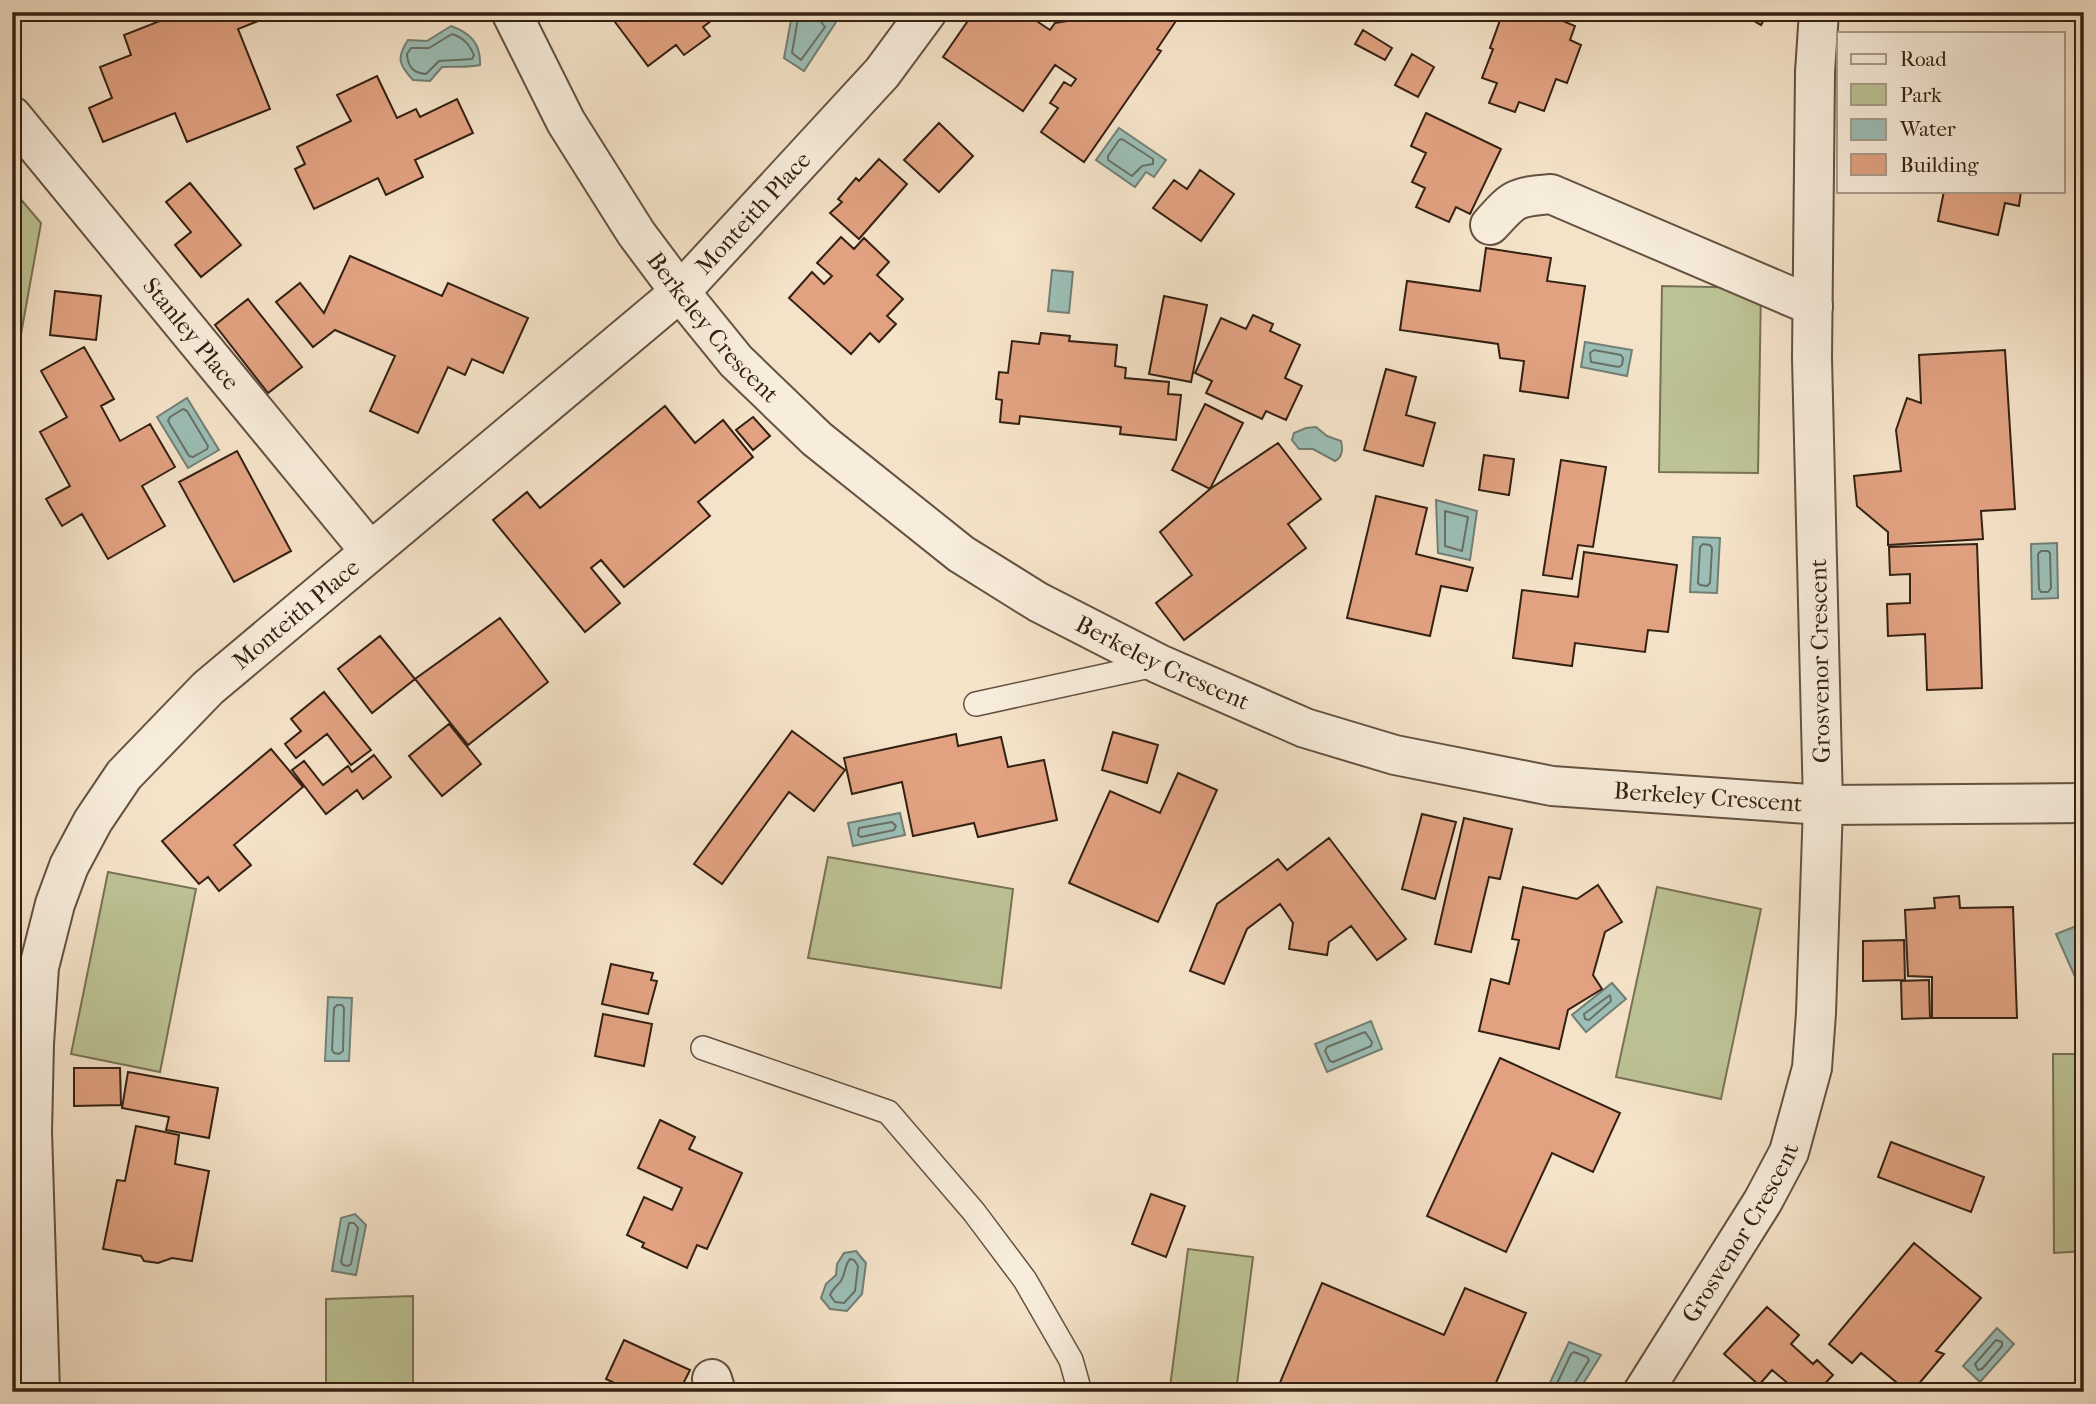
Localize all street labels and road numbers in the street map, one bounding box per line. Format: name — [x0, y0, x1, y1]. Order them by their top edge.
street label: Monteith Place — [690, 146, 817, 280]
street label: Berkeley Crescent — [641, 247, 785, 409]
street label: Stanley Place — [137, 272, 245, 396]
street label: Monteith Place — [227, 553, 365, 675]
street label: Grosvenor Crescent — [1804, 558, 1836, 763]
street label: Berkeley Crescent — [1071, 610, 1254, 716]
street label: Berkeley Crescent — [1613, 776, 1804, 818]
street label: Grosvenor Crescent — [1676, 1140, 1805, 1328]

